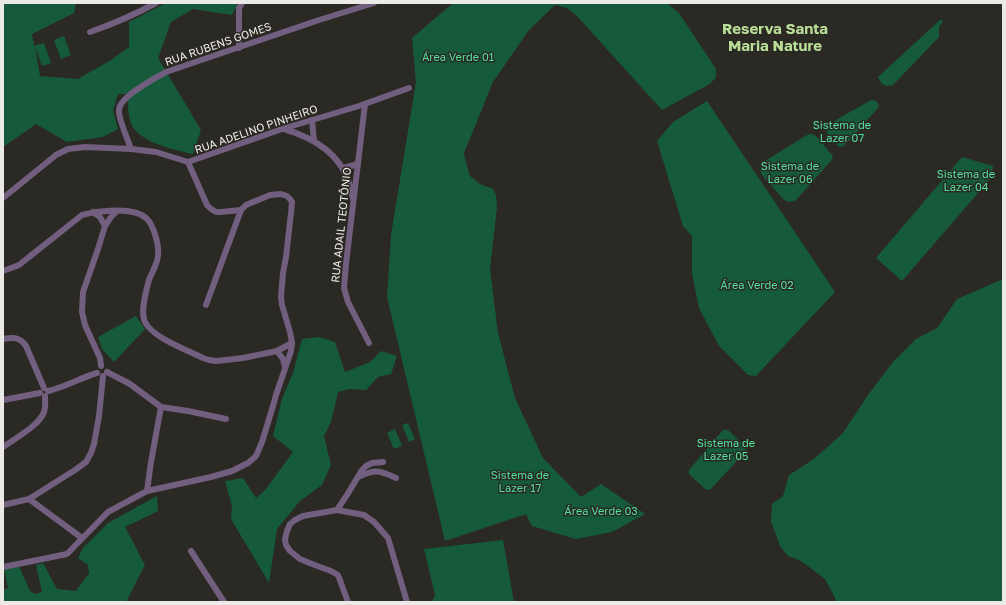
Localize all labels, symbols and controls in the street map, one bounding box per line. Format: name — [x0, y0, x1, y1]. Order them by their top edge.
street label: RUA RUBENS GOMES — [163, 19, 273, 68]
district label: Reserva Santa Maria Nature — [722, 19, 828, 54]
park label: Área Verde 01 — [422, 50, 494, 63]
street label: RUA ADELINO PINHEIRO — [193, 101, 319, 156]
park label: Sistema de Lazer 07 — [813, 118, 871, 144]
park label: Sistema de Lazer 06 — [761, 159, 819, 185]
street label: RUA ADAIL TEOTÔNIO — [328, 167, 353, 283]
park label: Sistema de Lazer 04 — [937, 167, 995, 193]
park label: Área Verde 02 — [720, 278, 794, 291]
park label: Sistema de Lazer 05 — [697, 436, 755, 462]
park label: Sistema de Lazer 17 — [491, 468, 549, 494]
park label: Área Verde 03 — [564, 504, 638, 517]

